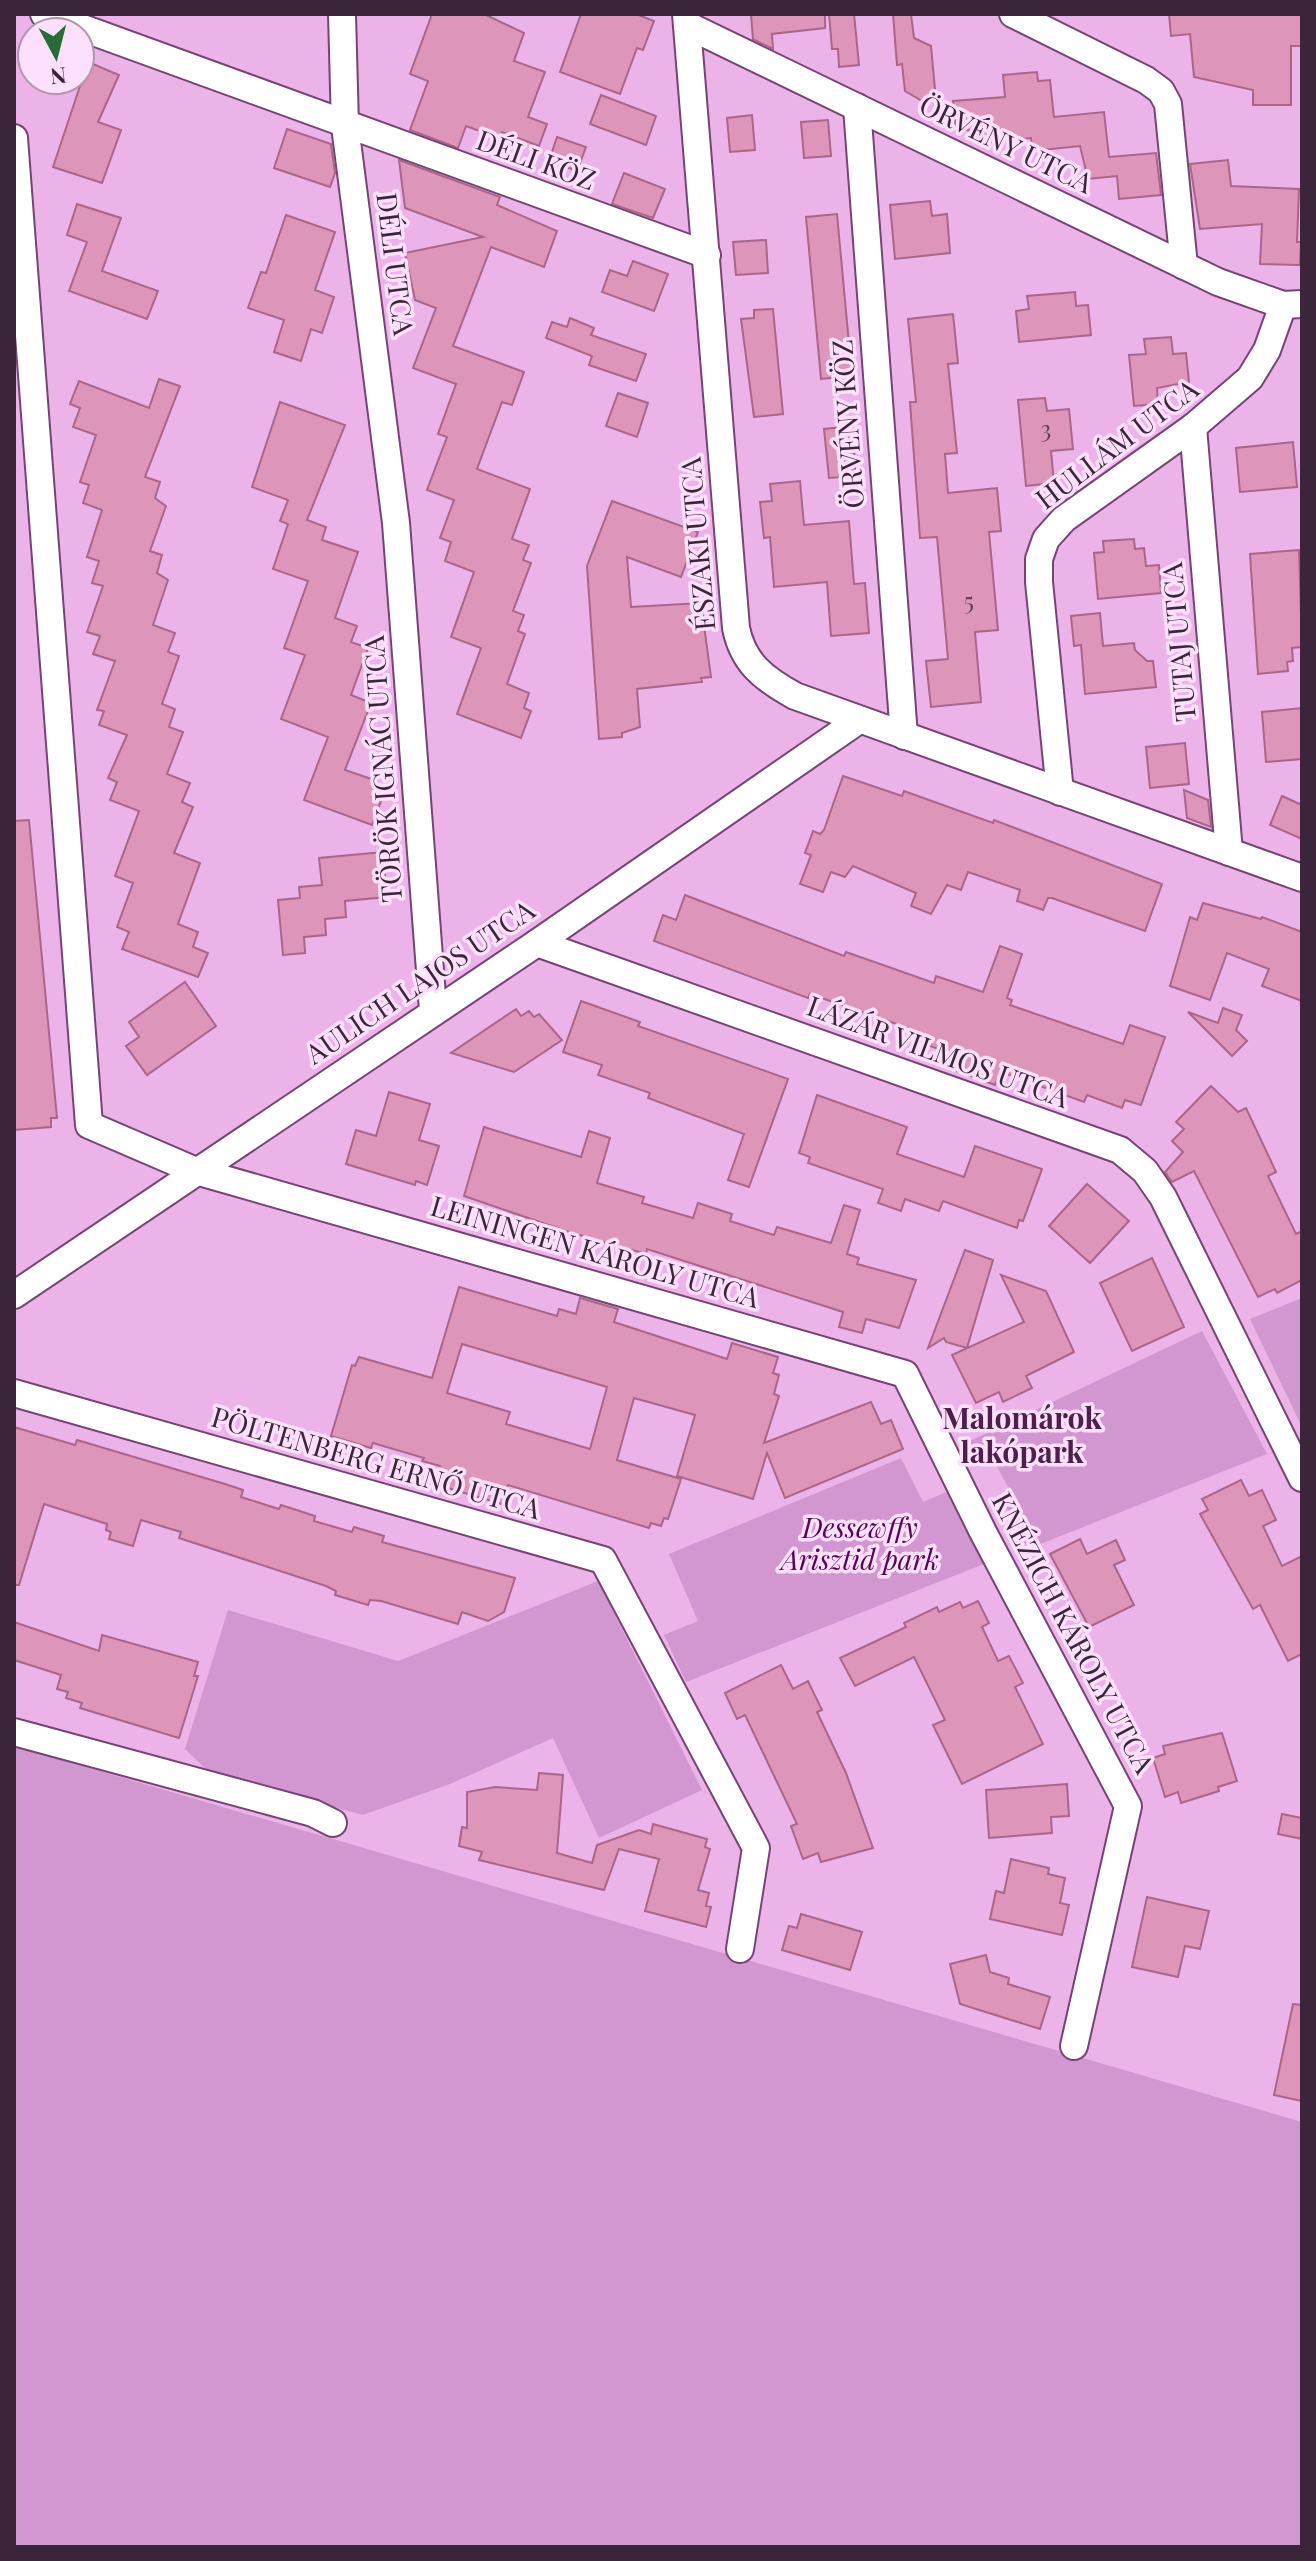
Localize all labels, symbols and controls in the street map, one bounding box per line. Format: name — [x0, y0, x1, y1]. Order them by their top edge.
north arrow — [16, 16, 96, 96]
text: N — [49, 61, 68, 93]
street label: ÖRVÉNY UTCA — [914, 85, 1100, 201]
street label: DÉLI KÖZ — [472, 120, 601, 197]
street label: DÉLI UTCA — [369, 190, 424, 338]
street label: ÖRVÉNY KÖZ — [822, 338, 871, 510]
street label: HULLÁM UTCA — [1027, 369, 1205, 516]
house number: 3 — [1041, 412, 1051, 444]
street label: ÉSZAKI UTCA — [670, 455, 723, 632]
street label: TUTAJ UTCA — [1152, 561, 1203, 723]
house number: 5 — [964, 584, 974, 616]
street label: TÖRÖK IGNÁC UTCA — [354, 634, 409, 904]
street label: AULICH LAJOS UTCA — [296, 890, 541, 1072]
street label: LÁZÁR VILMOS UTCA — [803, 986, 1075, 1115]
street label: LEININGEN KÁROLY UTCA — [427, 1186, 764, 1315]
street label: PÖLTENBERG ERNŐ UTCA — [208, 1397, 546, 1526]
district label: Malomárok lakópark — [942, 1397, 1102, 1471]
street label: KNÉZICH KÁROLY UTCA — [984, 1485, 1164, 1780]
park label: Dessewffy Arisztid park — [778, 1508, 939, 1577]

